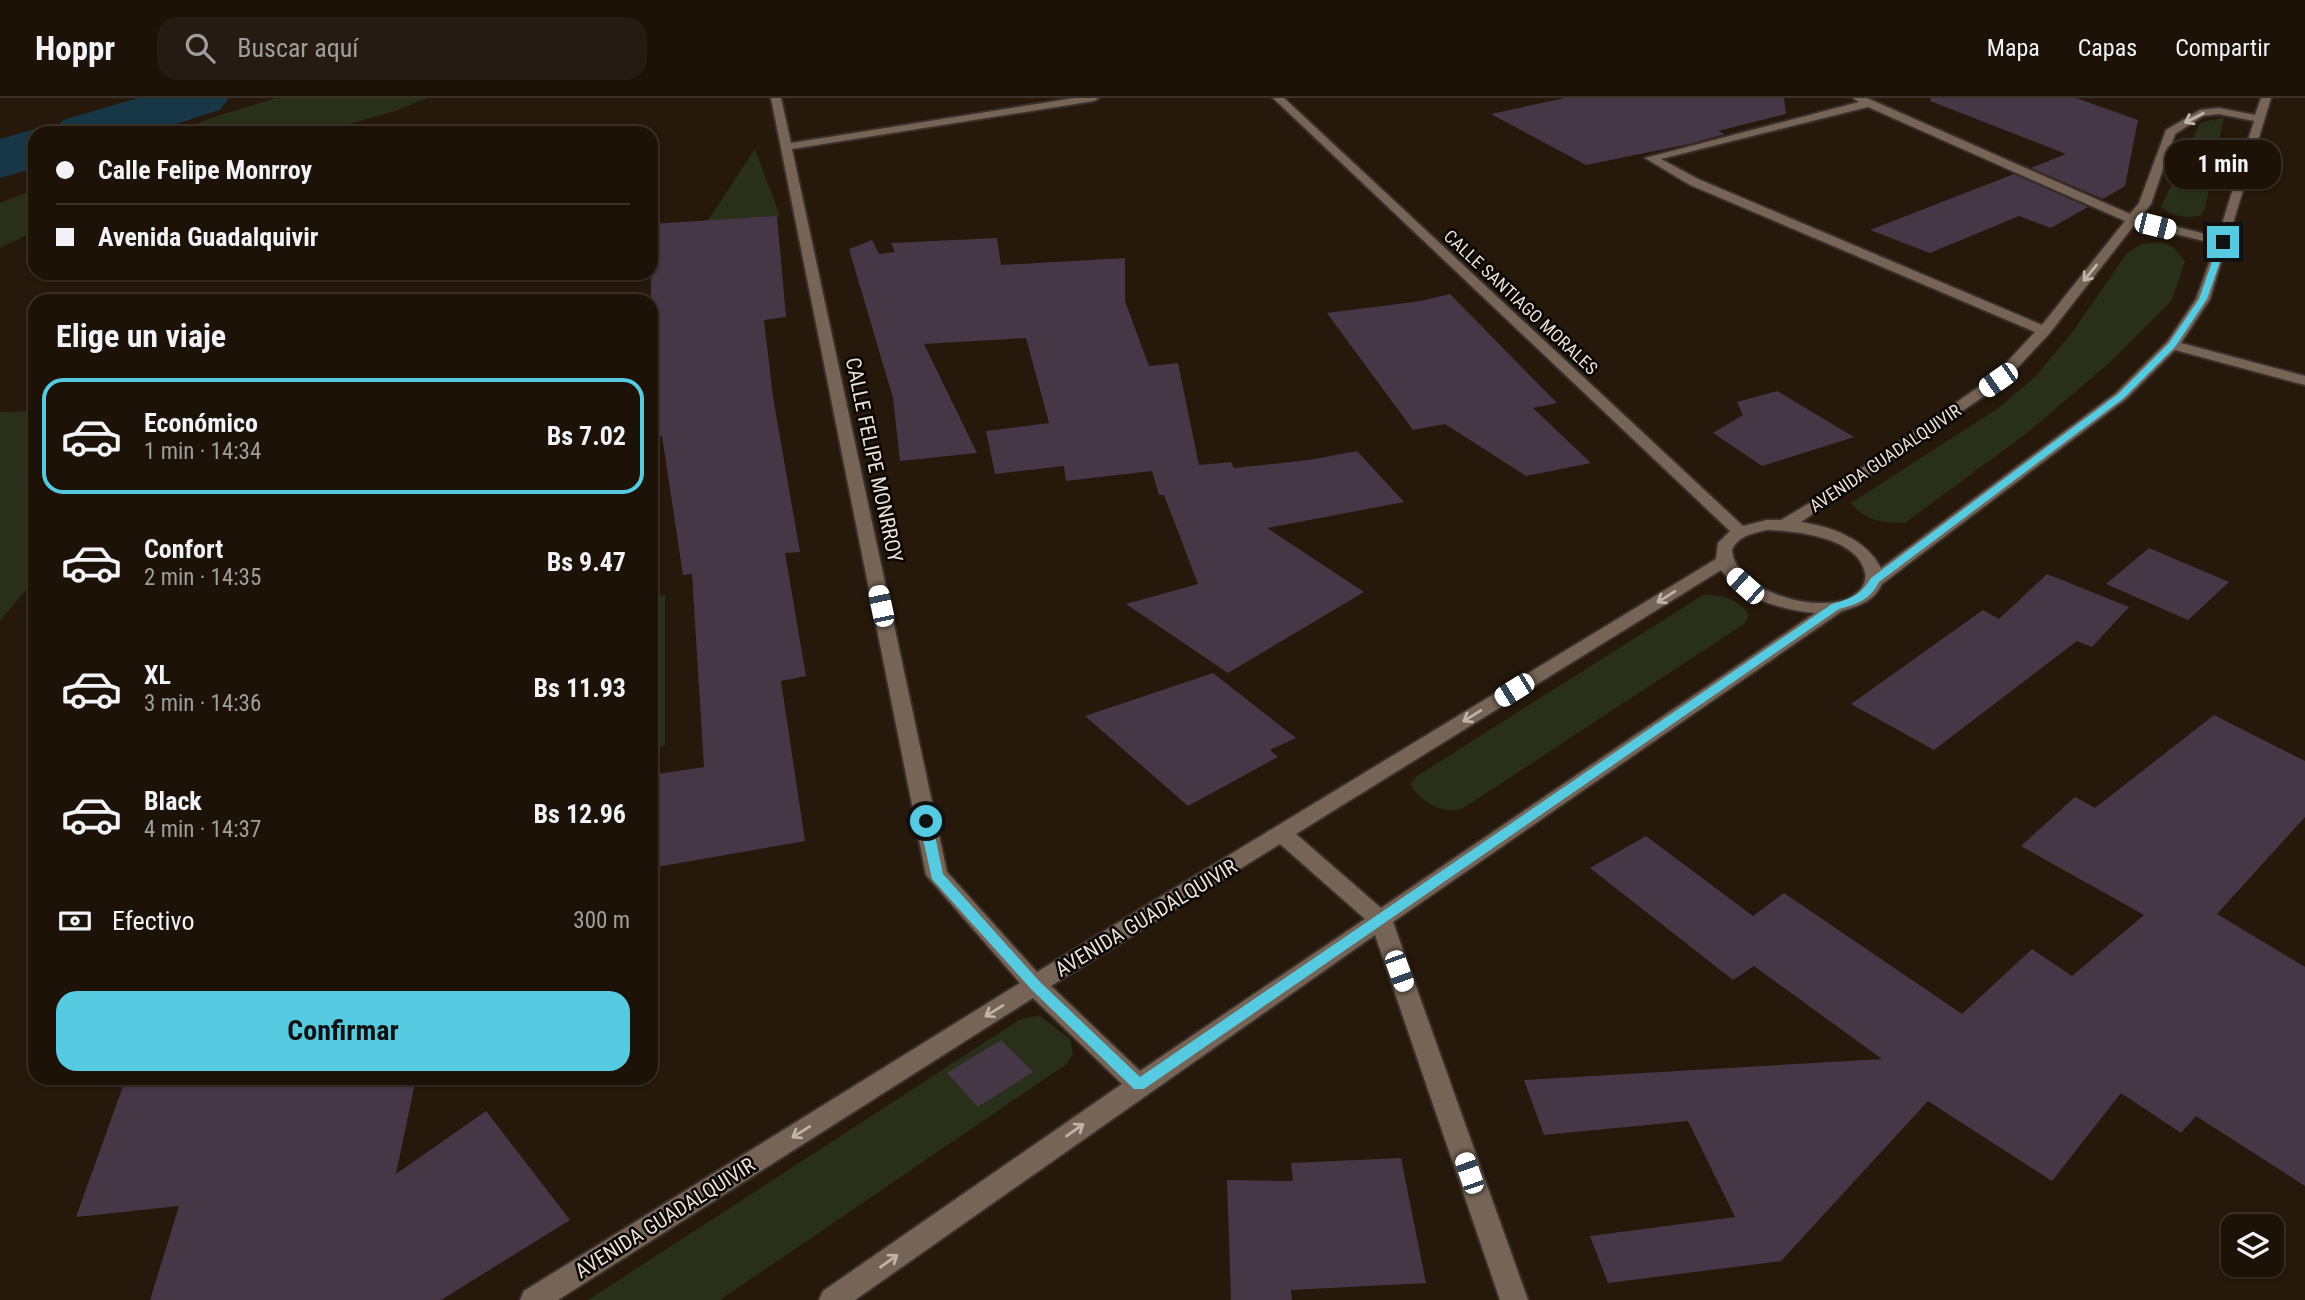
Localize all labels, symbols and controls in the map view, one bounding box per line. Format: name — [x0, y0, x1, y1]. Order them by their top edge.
search box — [157, 17, 647, 80]
text: Hoppr — [35, 29, 115, 68]
icon: search — [181, 29, 219, 67]
text: Buscar aquí — [237, 33, 358, 63]
text: Mapa — [1987, 34, 2040, 62]
text: Capas — [2078, 34, 2137, 62]
text: Compartir — [2175, 34, 2270, 62]
one-way arrow — [2184, 111, 2204, 125]
callout: 1 min — [2165, 141, 2281, 190]
text: 1 min — [2197, 151, 2249, 178]
text: Calle Felipe Monrroy — [98, 155, 312, 185]
car — [2133, 211, 2178, 241]
text: Avenida Guadalquivir — [98, 222, 318, 252]
street label: CALLE SANTIAGO MORALES — [1440, 225, 1602, 379]
route end — [2207, 226, 2239, 258]
one-way arrow — [2082, 264, 2098, 282]
text: Elige un viaje — [56, 317, 226, 355]
street label: CALLE FELIPE MONRROY — [841, 355, 907, 565]
car — [1975, 359, 2022, 401]
street label: AVENIDA GUADALQUIVIR — [1805, 399, 1965, 516]
icon: car — [60, 405, 123, 468]
text: Económico — [144, 408, 258, 438]
text: Bs 7.02 — [547, 421, 626, 451]
text: 1 min · 14:34 — [144, 438, 261, 465]
icon: car — [60, 531, 123, 594]
text: Confort — [144, 534, 223, 564]
text: Bs 9.47 — [547, 547, 626, 577]
text: 2 min · 14:35 — [144, 564, 261, 591]
car — [1723, 564, 1768, 608]
car — [867, 583, 896, 629]
one-way arrow — [1656, 590, 1676, 604]
icon: car — [60, 657, 123, 720]
text: XL — [144, 660, 171, 690]
car — [1491, 670, 1538, 710]
text: Bs 11.93 — [534, 673, 626, 703]
text: 3 min · 14:36 — [144, 690, 261, 717]
one-way arrow — [1463, 710, 1483, 724]
icon: car — [60, 783, 123, 846]
text: Black — [144, 786, 202, 816]
text: Bs 12.96 — [534, 799, 626, 829]
route start — [910, 805, 942, 837]
text: 4 min · 14:37 — [144, 816, 261, 843]
street label: AVENIDA GUADALQUIVIR — [1051, 854, 1241, 982]
icon: cash — [56, 902, 94, 940]
text: Efectivo — [112, 906, 194, 936]
text: 300 m — [573, 907, 630, 934]
car — [1382, 948, 1417, 994]
button: Confirmar — [56, 991, 630, 1071]
one-way arrow — [985, 1004, 1004, 1019]
one-way arrow — [1065, 1123, 1084, 1137]
one-way arrow — [792, 1126, 812, 1140]
car — [1453, 1150, 1486, 1196]
street label: AVENIDA GUADALQUIVIR — [571, 1153, 759, 1283]
map controls — [2221, 1214, 2284, 1277]
button: layers — [2221, 1214, 2284, 1277]
one-way arrow — [879, 1254, 898, 1268]

